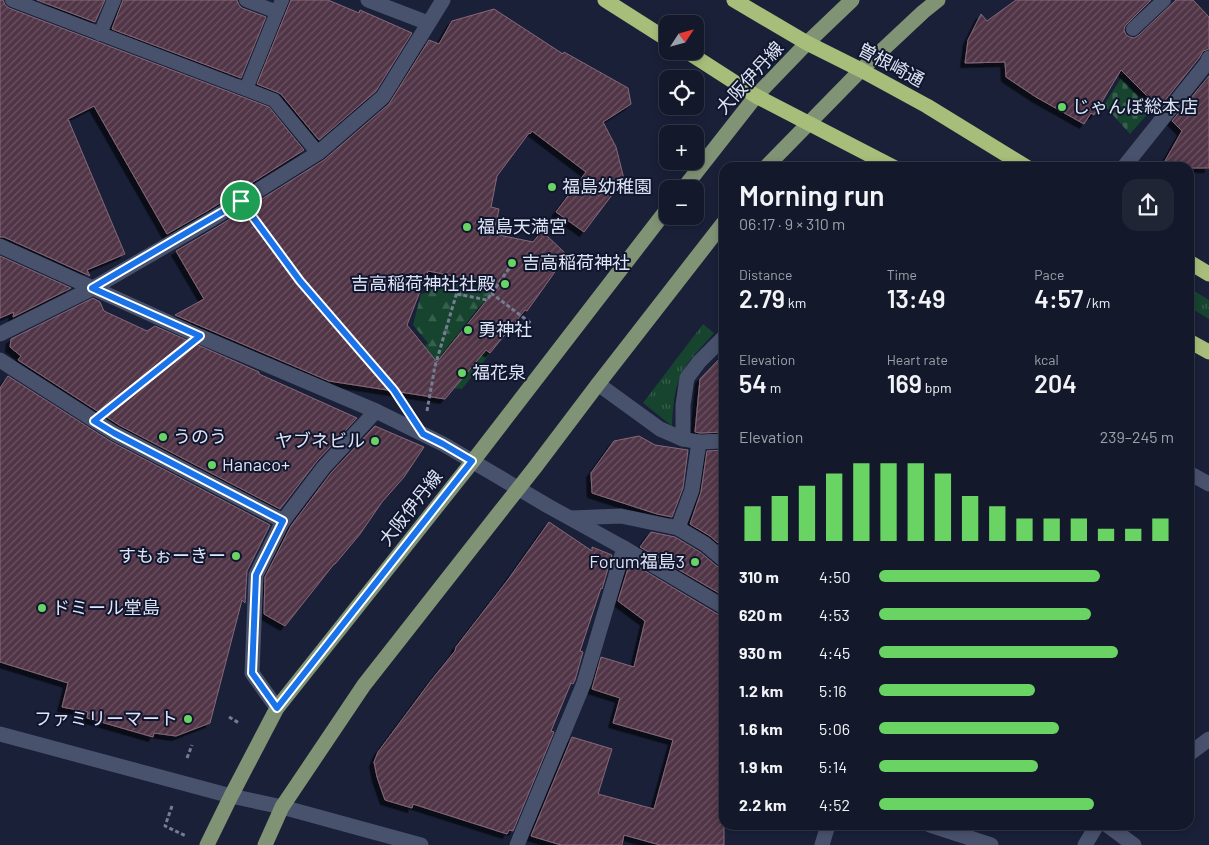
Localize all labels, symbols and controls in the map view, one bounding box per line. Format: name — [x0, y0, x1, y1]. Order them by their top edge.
north arrow — [659, 15, 704, 60]
map controls — [659, 15, 704, 225]
street label: 大阪伊丹線 — [711, 37, 788, 118]
street label: 曽根崎通 — [855, 38, 928, 91]
button: locate — [659, 70, 704, 115]
place label: じゃんぼ総本店 — [1072, 95, 1198, 117]
marker: じゃんぼ総本店 — [1056, 101, 1068, 113]
button: + — [659, 125, 704, 170]
place label: 福島幼稚園 — [562, 175, 652, 197]
text: Morning run — [739, 178, 885, 212]
button: share — [1122, 179, 1174, 231]
pin — [220, 180, 262, 222]
button: − — [659, 180, 704, 225]
marker: 福島幼稚園 — [546, 181, 558, 193]
icon: arrive — [227, 187, 255, 215]
text: 06:17 · 9 × 310 m — [739, 214, 845, 233]
place label: 福島天満宮 — [477, 215, 567, 237]
marker: 福島天満宮 — [461, 221, 473, 233]
place label: 吉高稲荷神社 — [522, 251, 630, 273]
marker: 吉高稲荷神社 — [506, 257, 518, 269]
text: Distance — [739, 266, 792, 283]
text: Time — [887, 266, 917, 283]
text: Pace — [1034, 266, 1064, 283]
place label: 吉高稲荷神社社殿 — [351, 272, 495, 294]
marker: 吉高稲荷神社社殿 — [499, 278, 511, 290]
text: 2.79 — [739, 283, 785, 313]
text: 13:49 — [887, 283, 945, 313]
text: 4:57 — [1034, 283, 1083, 313]
text: km — [785, 294, 806, 311]
text: /km — [1083, 294, 1110, 311]
place label: 勇神社 — [478, 318, 532, 340]
marker: 勇神社 — [462, 324, 474, 336]
text: Elevation — [739, 351, 795, 368]
text: Heart rate — [887, 351, 948, 368]
text: kcal — [1034, 351, 1059, 368]
place label: 福花泉 — [472, 361, 526, 383]
marker: 福花泉 — [456, 367, 468, 379]
text: 54 — [739, 368, 767, 398]
text: 169 — [887, 368, 922, 398]
text: 204 — [1034, 368, 1077, 398]
text: m — [767, 379, 781, 396]
text: bpm — [922, 379, 952, 396]
place label: うのう — [173, 425, 227, 447]
text: Elevation — [739, 427, 803, 446]
text: 239–245 m — [1100, 427, 1174, 446]
place label: ヤブネビル — [275, 429, 365, 451]
marker: うのう — [157, 431, 169, 443]
marker: ヤブネビル — [369, 435, 381, 447]
place label: Hanaco+ — [222, 453, 290, 475]
marker: Hanaco+ — [206, 459, 218, 471]
street label: 大阪伊丹線 — [374, 465, 447, 550]
place label: すもぉーきー — [118, 544, 226, 566]
marker: すもぉーきー — [230, 550, 242, 562]
place label: Forum福島3 — [589, 550, 685, 572]
marker: Forum福島3 — [689, 556, 701, 568]
text: 310 m — [739, 567, 779, 586]
text: 4:50 — [819, 567, 851, 586]
place label: ドミール堂島 — [52, 596, 160, 618]
marker: ドミール堂島 — [36, 602, 48, 614]
text: 620 m — [739, 605, 782, 624]
text: 4:53 — [819, 605, 850, 624]
text: 930 m — [739, 643, 782, 662]
text: 4:45 — [819, 643, 850, 662]
text: 1.2 km — [739, 681, 783, 700]
text: 5:16 — [819, 681, 847, 700]
place label: ファミリーマート — [34, 707, 178, 729]
marker: ファミリーマート — [182, 713, 194, 725]
text: 1.6 km — [739, 719, 783, 738]
text: 5:06 — [819, 719, 850, 738]
text: 1.9 km — [739, 757, 783, 776]
text: 5:14 — [819, 757, 847, 776]
text: 2.2 km — [739, 795, 786, 814]
text: 4:52 — [819, 795, 850, 814]

